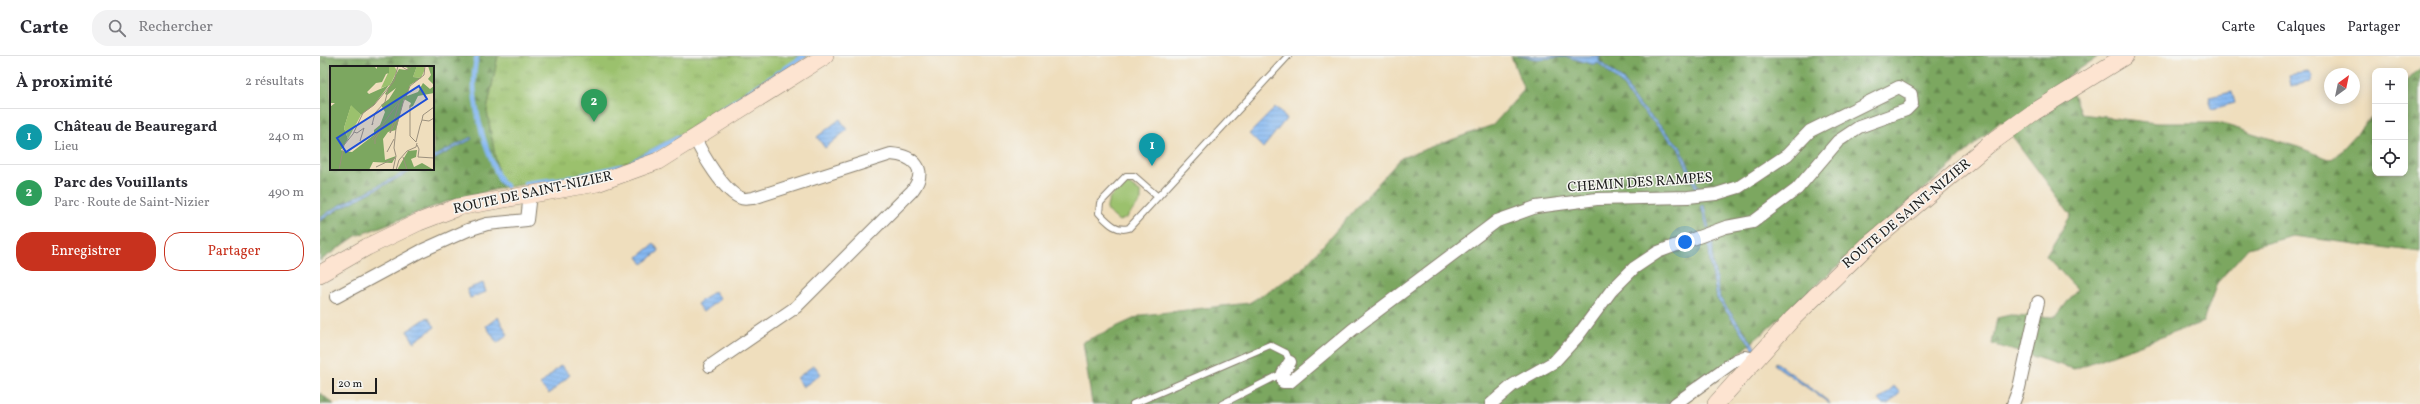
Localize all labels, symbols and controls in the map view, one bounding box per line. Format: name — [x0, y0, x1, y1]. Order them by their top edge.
search box — [92, 10, 372, 46]
text: Carte — [20, 15, 68, 41]
icon: search — [106, 17, 128, 39]
text: Rechercher — [138, 17, 213, 38]
text: Carte — [2222, 18, 2255, 37]
text: Calques — [2277, 18, 2325, 37]
text: Partager — [2347, 18, 2400, 37]
inset map — [330, 66, 434, 170]
north arrow — [2324, 68, 2360, 104]
map controls — [2372, 68, 2408, 176]
button: + — [2372, 68, 2408, 104]
text: À proximité — [16, 71, 113, 94]
text: 2 résultats — [245, 73, 304, 91]
pin: 2 — [581, 89, 607, 122]
button: − — [2372, 104, 2408, 140]
text: Château de Beauregard — [54, 117, 217, 138]
text: 1 — [26, 128, 32, 146]
text: 240 m — [268, 128, 304, 146]
pin: 1 — [1139, 133, 1165, 166]
text: Lieu — [54, 138, 79, 156]
button: locate — [2372, 140, 2408, 176]
street label: ROUTE DE SAINT-NIZIER — [1839, 154, 1976, 273]
street label: ROUTE DE SAINT-NIZIER — [452, 167, 615, 219]
street label: CHEMIN DES RAMPES — [1567, 168, 1713, 198]
text: Parc des Vouillants — [54, 173, 188, 194]
text: 2 — [26, 184, 32, 202]
text: 490 m — [268, 184, 304, 202]
text: Parc · Route de Saint-Nizier — [54, 194, 209, 212]
button: Enregistrer — [16, 232, 156, 271]
button: Partager — [164, 232, 304, 271]
your location — [1675, 232, 1695, 252]
scale bar — [332, 376, 377, 395]
text: 20 m — [338, 377, 362, 392]

